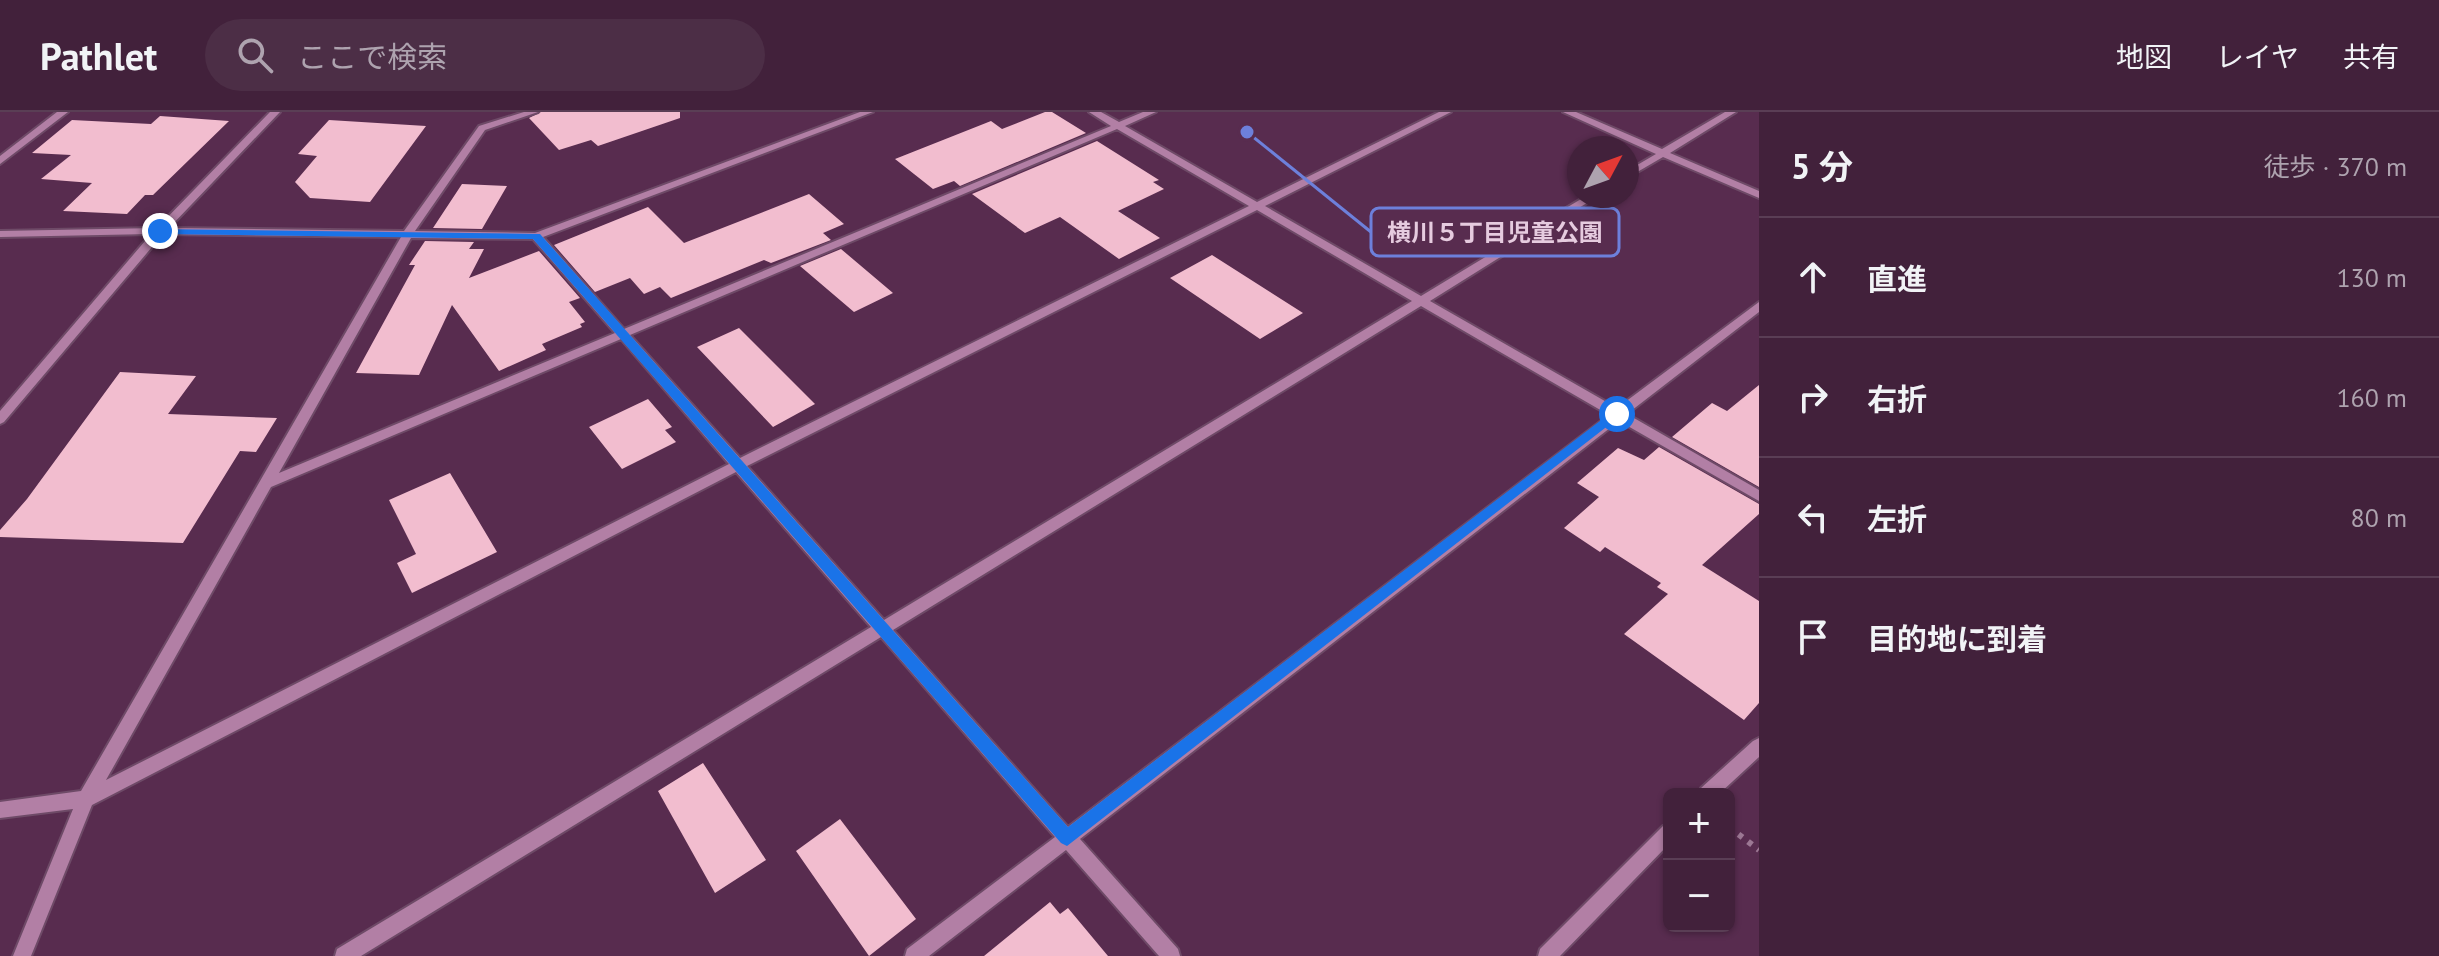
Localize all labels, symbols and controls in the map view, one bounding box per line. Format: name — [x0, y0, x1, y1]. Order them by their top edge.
search box — [205, 19, 765, 91]
text: Pathlet — [40, 31, 157, 80]
icon: search — [233, 33, 277, 77]
text: ここで検索 — [297, 37, 447, 76]
text: 地図 — [2116, 38, 2172, 75]
text: レイヤ — [2216, 38, 2299, 75]
text: 共有 — [2343, 38, 2399, 75]
north arrow — [1567, 136, 1639, 208]
text: 5 分 — [1791, 144, 1853, 188]
text: 徒歩 · 370 m — [2264, 150, 2407, 183]
callout: 横川５丁目児童公園 — [1371, 208, 1619, 256]
route end — [142, 213, 178, 249]
text: 横川５丁目児童公園 — [1387, 217, 1603, 248]
icon: ahead — [1791, 255, 1835, 299]
text: 直進 — [1867, 259, 1927, 298]
text: 130 m — [2336, 261, 2407, 294]
icon: right — [1791, 375, 1835, 419]
text: 右折 — [1867, 379, 1927, 418]
text: 160 m — [2336, 381, 2407, 414]
route start — [1599, 396, 1635, 432]
icon: left — [1791, 495, 1835, 539]
text: 左折 — [1867, 499, 1927, 538]
text: 80 m — [2351, 501, 2407, 534]
icon: arrive — [1791, 615, 1835, 659]
text: 目的地に到着 — [1867, 619, 2047, 658]
map controls — [1663, 788, 1735, 932]
button: + — [1663, 788, 1735, 860]
button: − — [1663, 860, 1735, 932]

